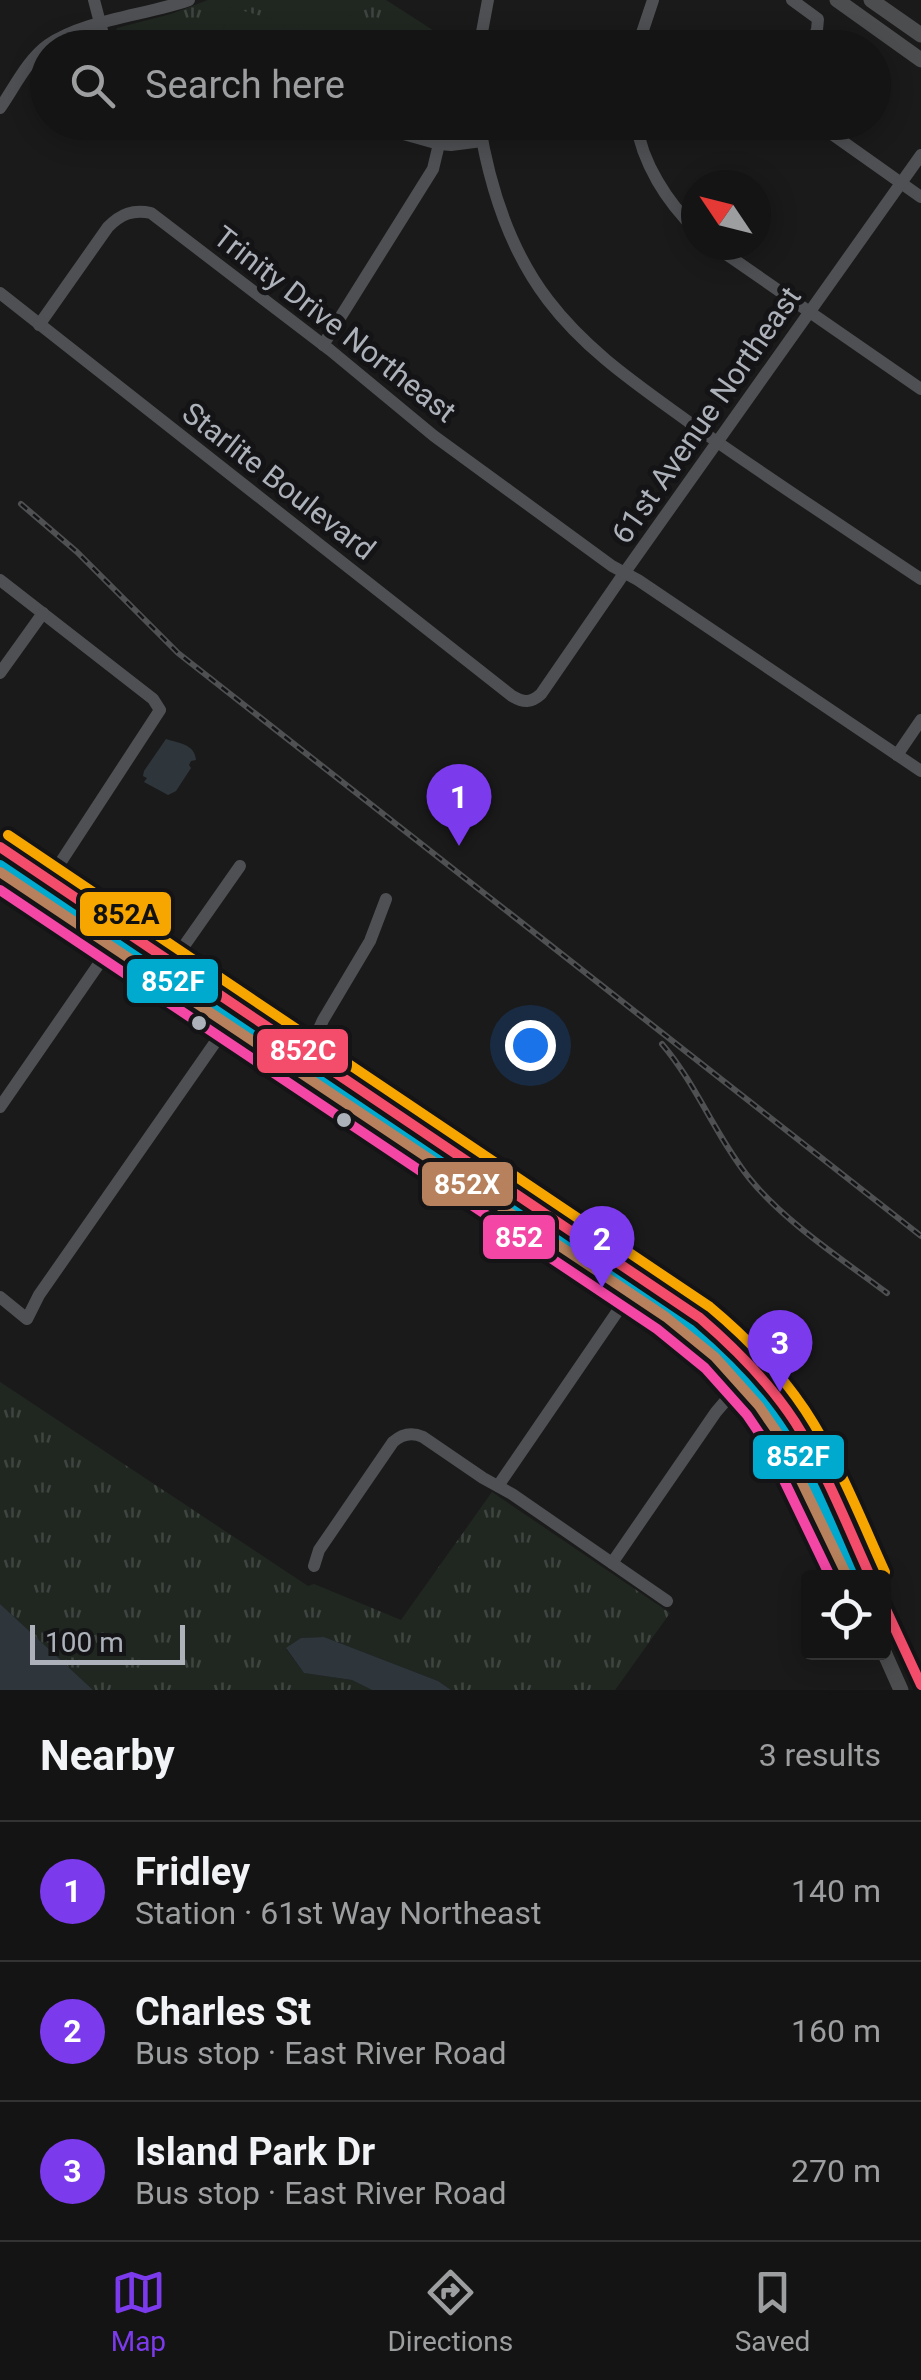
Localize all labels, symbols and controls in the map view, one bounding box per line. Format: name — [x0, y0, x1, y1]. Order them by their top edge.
search box — [30, 30, 891, 140]
icon: search — [65, 58, 120, 113]
text: Search here — [145, 63, 345, 107]
north arrow — [681, 170, 771, 260]
street label: Trinity Drive Northeast — [207, 219, 463, 429]
street label: 61st Avenue Northeast — [604, 280, 808, 550]
street label: Starlite Boulevard — [176, 395, 382, 567]
pin: 1 — [426, 764, 492, 846]
line badge: 852A — [78, 890, 173, 938]
text: 852A — [92, 898, 160, 931]
line badge: 852F — [125, 957, 220, 1005]
text: 852F — [141, 965, 205, 998]
unlabelled marker — [189, 1013, 209, 1033]
your location — [505, 1020, 556, 1071]
line badge: 852C — [255, 1027, 350, 1075]
text: 852C — [270, 1034, 336, 1067]
unlabelled marker — [334, 1110, 354, 1130]
line badge: 852X — [420, 1160, 515, 1208]
text: 852X — [434, 1168, 500, 1201]
pin: 2 — [570, 1206, 634, 1288]
line badge: 852 — [481, 1213, 557, 1261]
text: 852 — [495, 1221, 543, 1254]
pin: 3 — [748, 1310, 812, 1392]
line badge: 852F — [751, 1433, 846, 1481]
text: 852F — [766, 1440, 830, 1473]
map controls — [801, 1570, 891, 1660]
button: locate — [801, 1570, 891, 1660]
scale bar — [30, 1620, 185, 1664]
text: 100 m — [45, 1626, 124, 1659]
text: Nearby — [40, 1731, 175, 1780]
text: 3 results — [759, 1736, 881, 1774]
text: Fridley — [135, 1850, 250, 1894]
text: 1 — [63, 1872, 82, 1910]
text: 140 m — [791, 1872, 881, 1910]
text: Station · 61st Way Northeast — [135, 1894, 541, 1932]
text: Charles St — [135, 1990, 311, 2034]
text: 2 — [63, 2012, 82, 2050]
text: 160 m — [791, 2012, 881, 2050]
text: Bus stop · East River Road — [135, 2034, 507, 2072]
text: Island Park Dr — [135, 2130, 375, 2174]
text: 3 — [63, 2152, 82, 2190]
text: 270 m — [791, 2152, 881, 2190]
text: Bus stop · East River Road — [135, 2174, 507, 2212]
tab: Map — [111, 2265, 166, 2358]
tab: Directions — [387, 2265, 513, 2358]
tab: Saved — [735, 2265, 810, 2358]

